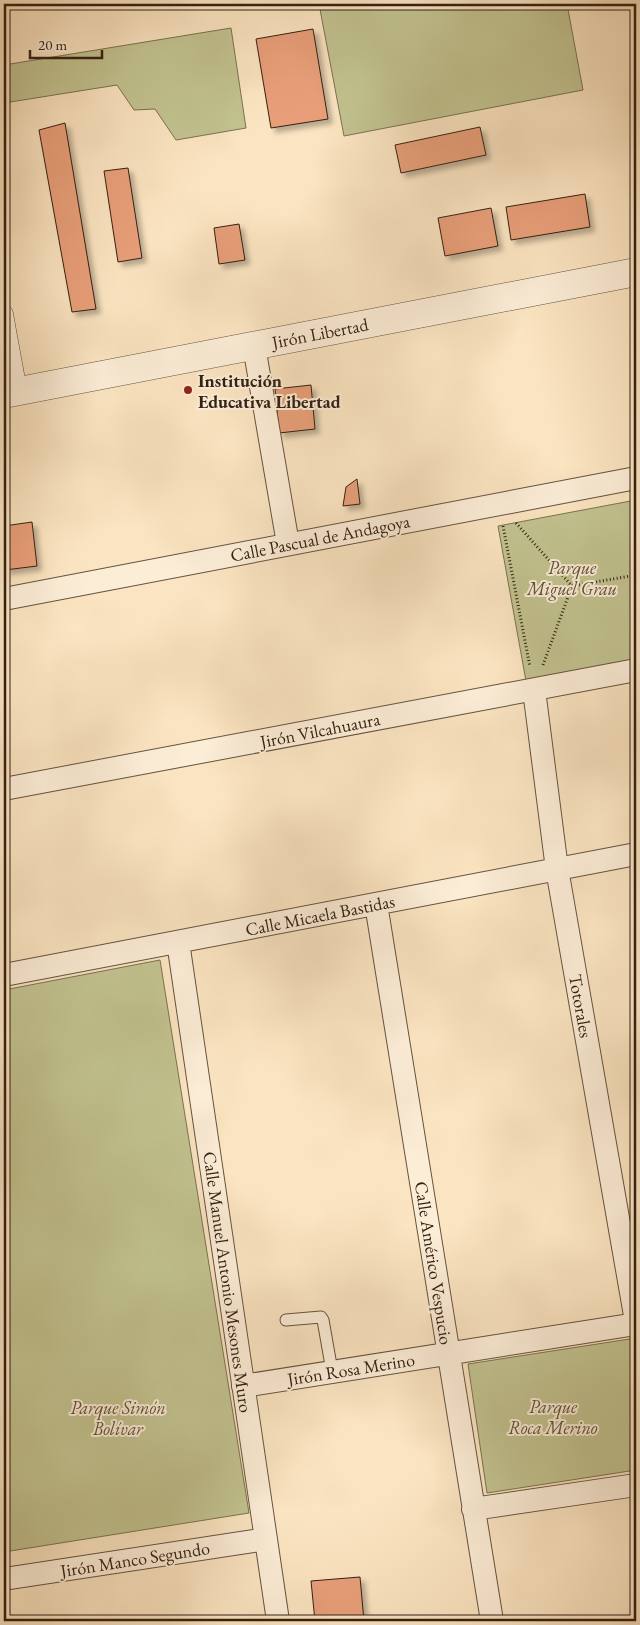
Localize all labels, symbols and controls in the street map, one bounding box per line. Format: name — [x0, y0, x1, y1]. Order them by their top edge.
scale bar — [30, 28, 102, 60]
text: 20 m — [38, 35, 67, 54]
street label: Jirón Libertad — [268, 312, 371, 354]
place label: Institución Educativa Libertad — [198, 369, 341, 413]
marker: Institución Educativa Libertad — [182, 384, 194, 396]
street label: Calle Pascual de Andagoya — [228, 509, 412, 567]
park label: Parque Miguel Grau — [526, 556, 617, 601]
street label: Jirón Vilcahuaura — [256, 707, 383, 753]
street label: Calle Micaela Bastidas — [243, 889, 397, 941]
street label: Totorales — [564, 972, 598, 1040]
street label: Calle Manuel Antonio Mesones Muro — [198, 1150, 258, 1414]
street label: Calle Américo Vespucio — [410, 1180, 458, 1346]
street label: Jirón Rosa Merino — [284, 1348, 416, 1391]
park label: Parque Roca Merino — [508, 1395, 598, 1439]
park label: Parque Simón Bolívar — [70, 1396, 166, 1440]
street label: Jirón Manco Segundo — [57, 1536, 211, 1582]

